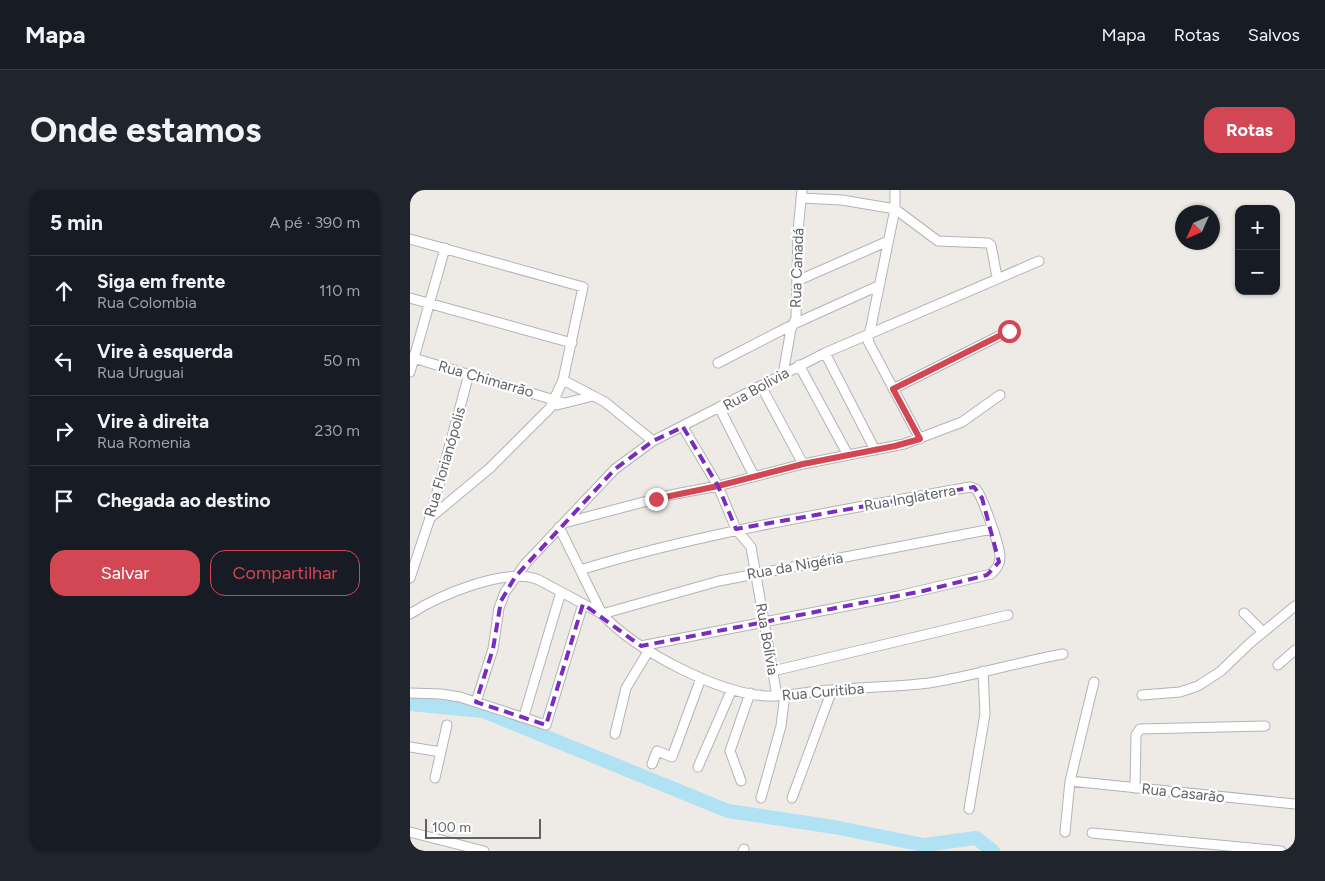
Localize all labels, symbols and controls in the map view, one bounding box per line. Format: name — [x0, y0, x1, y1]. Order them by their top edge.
text: Mapa — [25, 20, 86, 49]
text: Mapa — [1102, 24, 1146, 46]
text: Rotas — [1174, 24, 1220, 46]
text: Salvos — [1248, 24, 1300, 46]
button: Rotas — [1204, 107, 1295, 153]
text: Onde estamos — [30, 109, 261, 151]
north arrow — [1175, 205, 1220, 250]
map controls — [1235, 205, 1280, 295]
button: + — [1235, 205, 1280, 250]
text: 5 min — [50, 210, 103, 235]
text: A pé · 390 m — [269, 213, 360, 232]
street label: Rua Canadá — [787, 228, 807, 308]
button: − — [1235, 250, 1280, 295]
text: Siga em frente — [97, 270, 225, 293]
icon: ahead — [50, 277, 78, 305]
text: 110 m — [319, 281, 360, 300]
text: Rua Colombia — [97, 293, 197, 312]
route start — [998, 320, 1021, 343]
text: Vire à esquerda — [97, 340, 233, 363]
icon: left — [50, 347, 78, 375]
text: 50 m — [323, 351, 360, 370]
street label: Rua Chimarrão — [436, 357, 536, 401]
text: Rua Uruguai — [97, 363, 184, 382]
street label: Rua Bolivia — [720, 364, 792, 414]
street label: Rua Florianópolis — [421, 405, 469, 519]
text: Vire à direita — [97, 410, 209, 433]
icon: right — [50, 417, 78, 445]
text: 230 m — [315, 421, 360, 440]
text: Rua Romenia — [97, 433, 191, 452]
street label: Rua Inglaterra — [863, 481, 957, 515]
icon: arrive — [50, 487, 78, 515]
route end — [645, 488, 668, 511]
text: Chegada ao destino — [97, 489, 270, 512]
street label: Rua da Nigéria — [745, 549, 845, 583]
button: Salvar — [50, 550, 200, 596]
button: Compartilhar — [210, 550, 360, 596]
street label: Rua Bolívia — [752, 602, 782, 676]
street label: Rua Curitiba — [781, 679, 865, 705]
street label: Rua Casarão — [1140, 780, 1226, 806]
scale bar — [425, 816, 541, 839]
text: 100 m — [432, 819, 471, 836]

